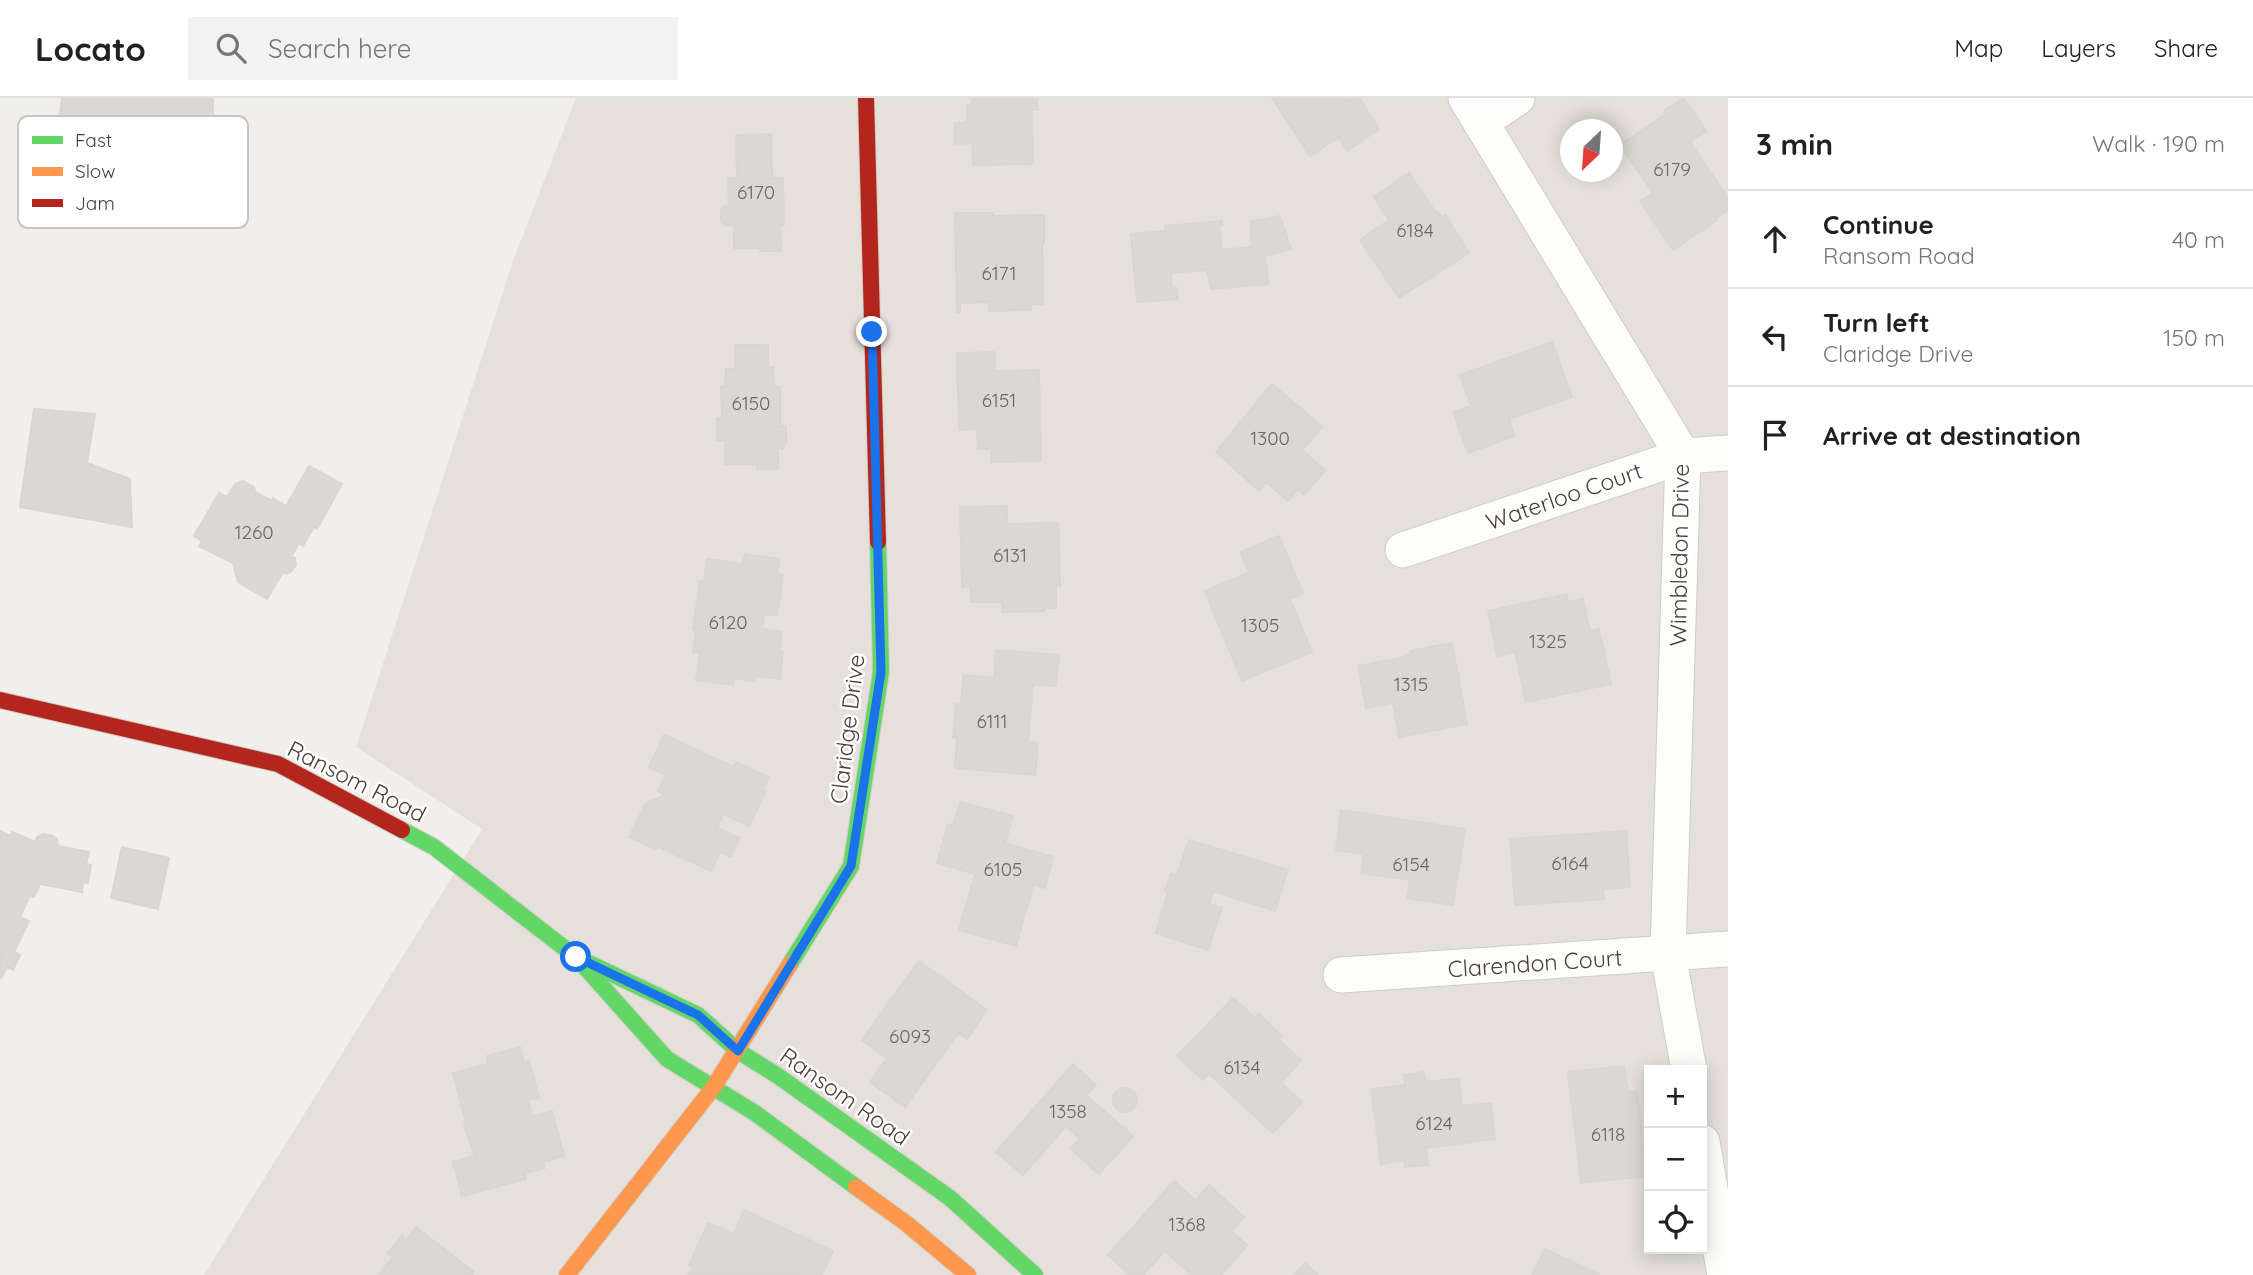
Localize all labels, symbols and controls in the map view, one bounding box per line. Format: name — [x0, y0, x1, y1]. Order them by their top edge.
search box — [188, 17, 678, 80]
text: Locato — [35, 28, 146, 69]
icon: search — [212, 29, 250, 67]
text: Search here — [268, 32, 411, 65]
text: Map — [1954, 33, 2003, 63]
text: Layers — [2041, 33, 2116, 63]
text: Share — [2154, 33, 2218, 63]
legend — [18, 116, 248, 228]
north arrow — [1560, 119, 1623, 182]
text: 3 min — [1756, 125, 1833, 163]
text: Fast — [75, 128, 112, 152]
text: Walk · 190 m — [2092, 129, 2225, 158]
house number: 6179 — [1653, 157, 1691, 181]
text: Slow — [75, 159, 116, 183]
house number: 6170 — [737, 180, 775, 204]
text: Jam — [75, 191, 115, 215]
text: Continue — [1823, 208, 1934, 241]
house number: 6184 — [1396, 218, 1434, 242]
icon: ahead — [1756, 220, 1794, 258]
text: 40 m — [2172, 225, 2225, 254]
text: Ransom Road — [1823, 241, 1975, 270]
house number: 6171 — [982, 261, 1016, 285]
text: Turn left — [1823, 306, 1930, 339]
route end — [856, 316, 887, 347]
icon: left — [1756, 318, 1794, 356]
text: 150 m — [2163, 323, 2225, 352]
text: Claridge Drive — [1823, 339, 1974, 368]
house number: 6151 — [982, 388, 1016, 412]
house number: 6150 — [732, 391, 770, 415]
icon: arrive — [1756, 416, 1794, 454]
text: Arrive at destination — [1823, 419, 2081, 452]
house number: 1300 — [1250, 426, 1290, 450]
street label: Waterloo Court — [1482, 456, 1646, 536]
street label: Wimbledon Drive — [1663, 463, 1695, 647]
house number: 1260 — [234, 520, 274, 544]
house number: 6131 — [993, 543, 1027, 567]
house number: 6120 — [709, 610, 748, 634]
house number: 1305 — [1241, 613, 1279, 637]
house number: 1325 — [1529, 629, 1567, 653]
street label: Claridge Drive — [823, 653, 871, 805]
house number: 1315 — [1394, 672, 1428, 696]
house number: 6111 — [976, 709, 1008, 733]
street label: Ransom Road — [283, 734, 431, 828]
house number: 6164 — [1551, 851, 1589, 875]
house number: 6154 — [1392, 852, 1430, 876]
house number: 6105 — [984, 857, 1022, 881]
route start — [560, 941, 591, 972]
street label: Clarendon Court — [1447, 942, 1623, 984]
house number: 6093 — [889, 1024, 931, 1048]
street label: Ransom Road — [775, 1041, 915, 1151]
house number: 6134 — [1223, 1055, 1261, 1079]
map controls — [1644, 1065, 1707, 1254]
button: + — [1644, 1065, 1707, 1128]
house number: 1358 — [1049, 1099, 1087, 1123]
house number: 6124 — [1415, 1111, 1453, 1135]
house number: 6118 — [1591, 1122, 1625, 1146]
button: − — [1644, 1128, 1707, 1191]
button: locate — [1644, 1191, 1707, 1254]
house number: 1368 — [1168, 1212, 1206, 1236]

